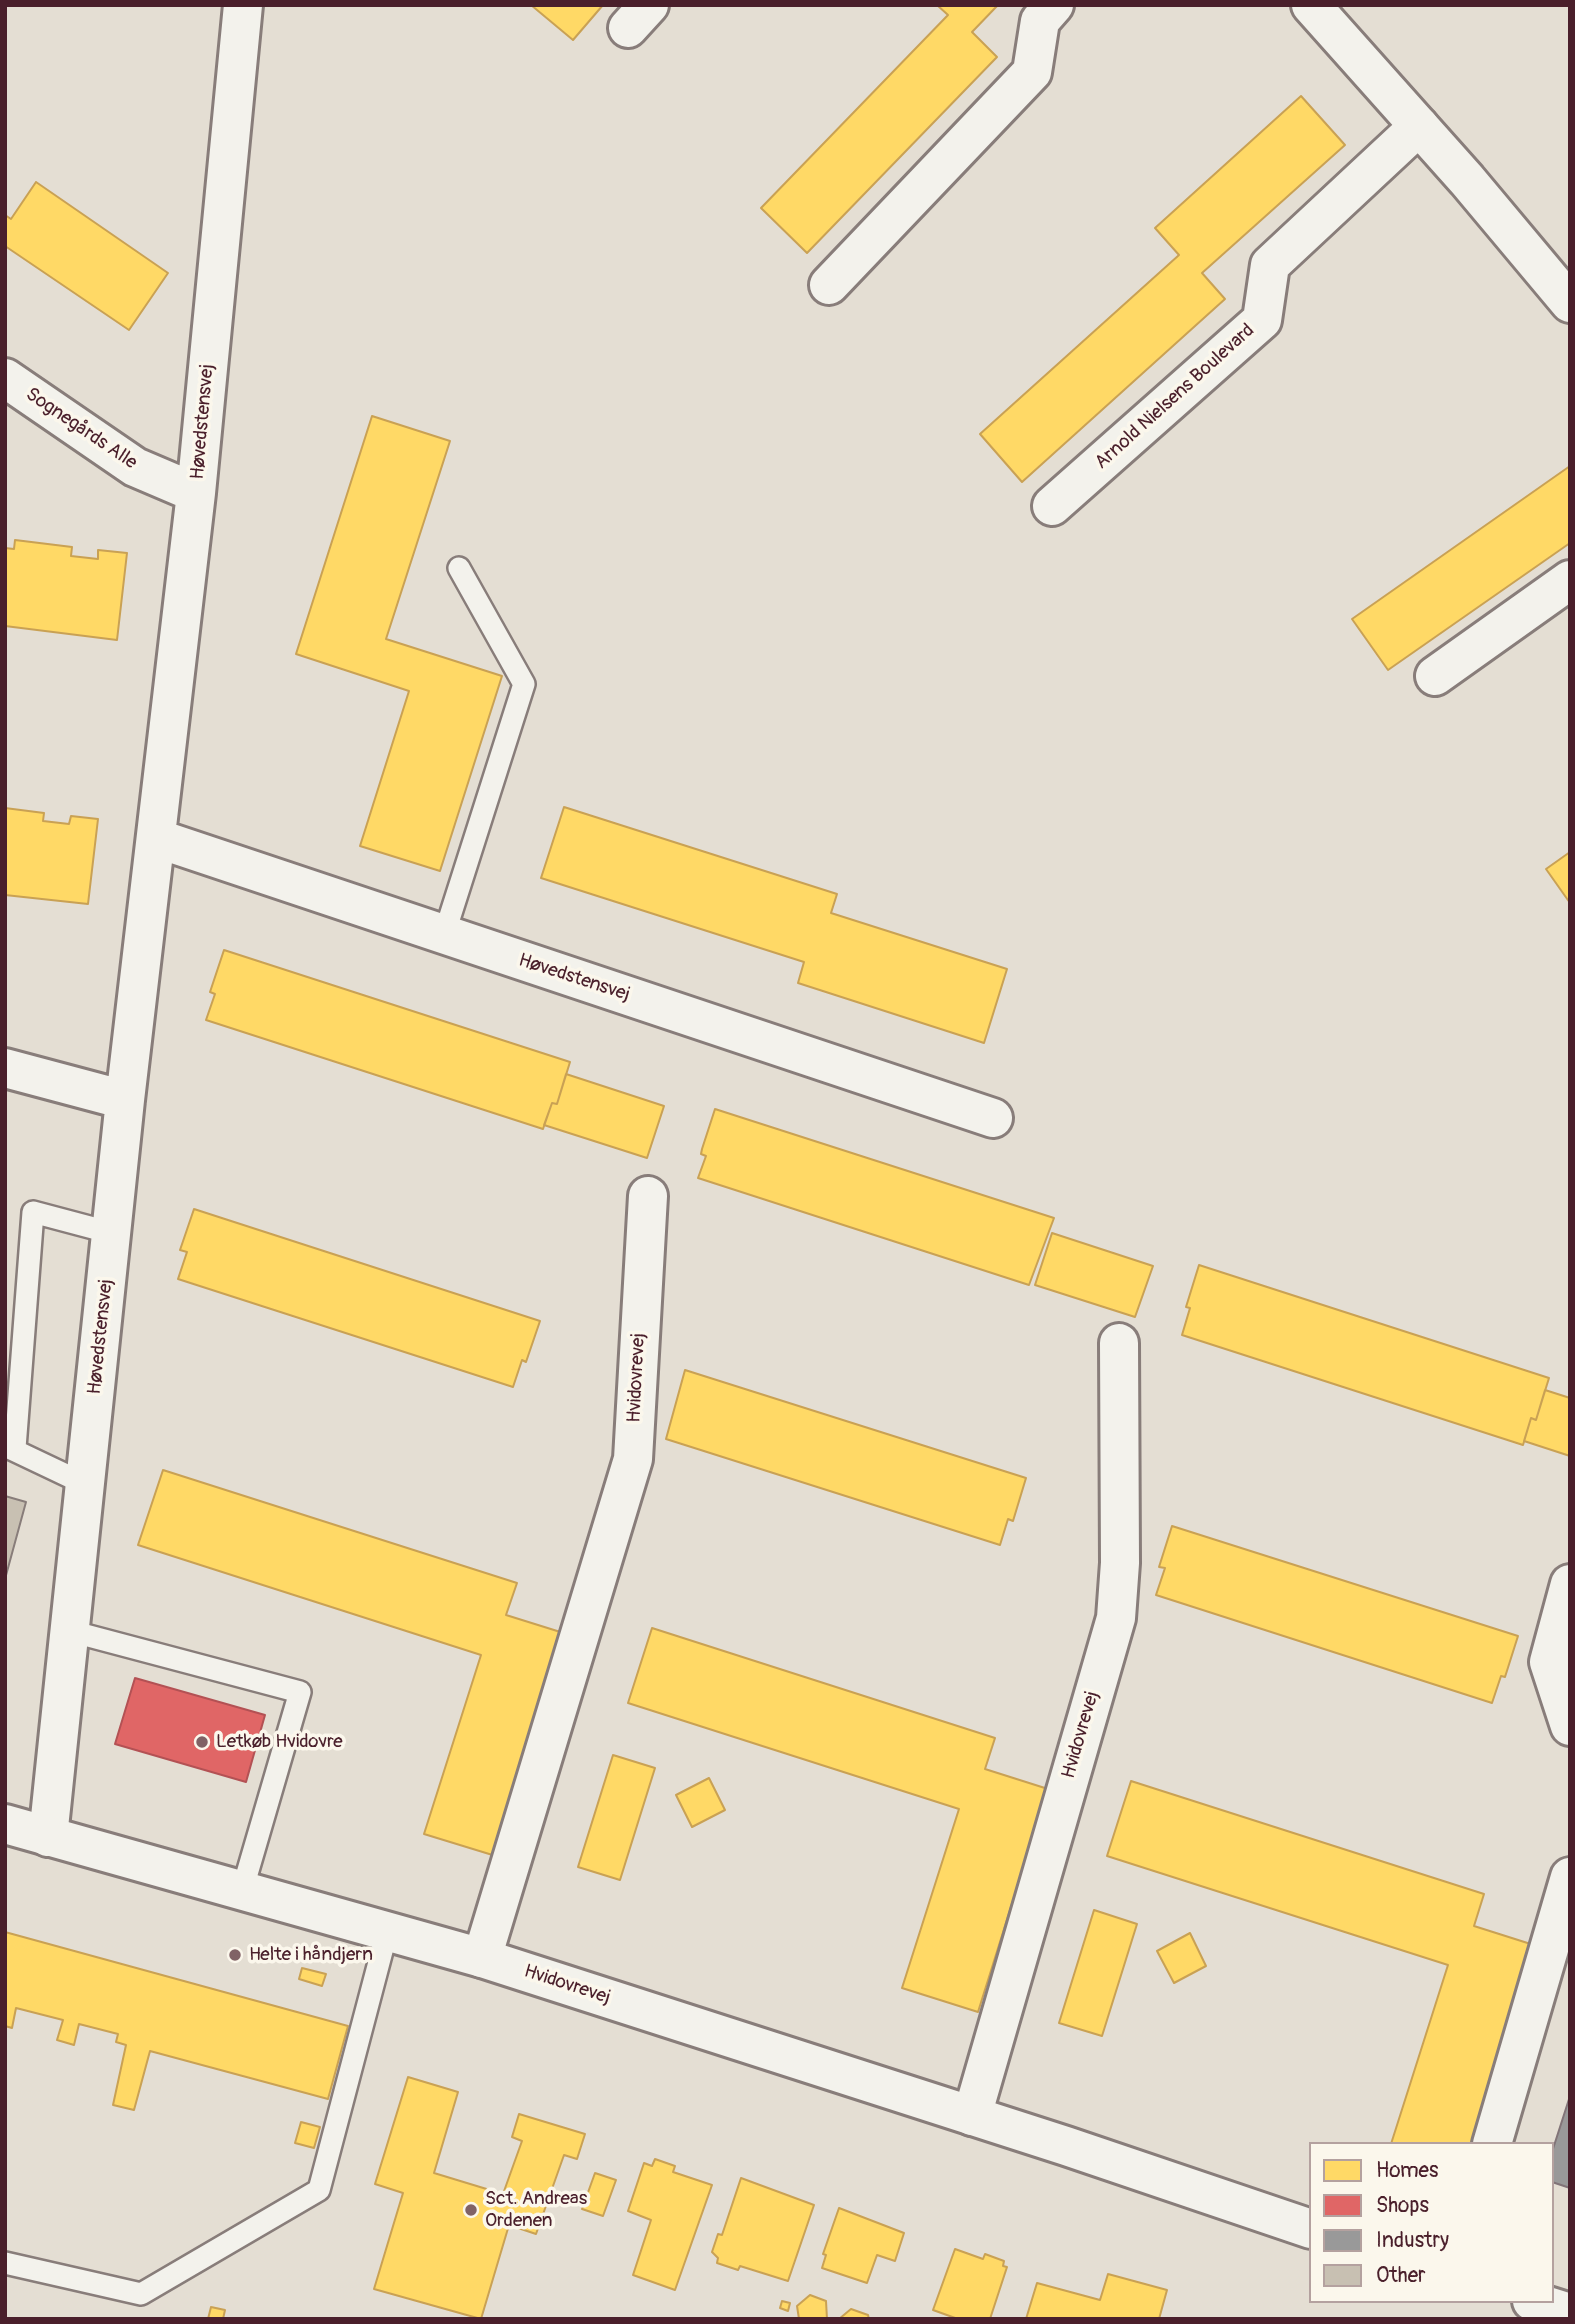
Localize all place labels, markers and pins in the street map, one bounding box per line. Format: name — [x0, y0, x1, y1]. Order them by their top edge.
place label: Letkøb Hvidovre — [216, 1731, 343, 1753]
marker: Letkøb Hvidovre — [194, 1734, 210, 1750]
place label: Helte i håndjern — [249, 1944, 373, 1966]
marker: Helte i håndjern — [227, 1947, 243, 1963]
place label: Sct. Andreas Ordenen — [485, 2188, 587, 2232]
marker: Sct. Andreas Ordenen — [463, 2202, 479, 2218]

